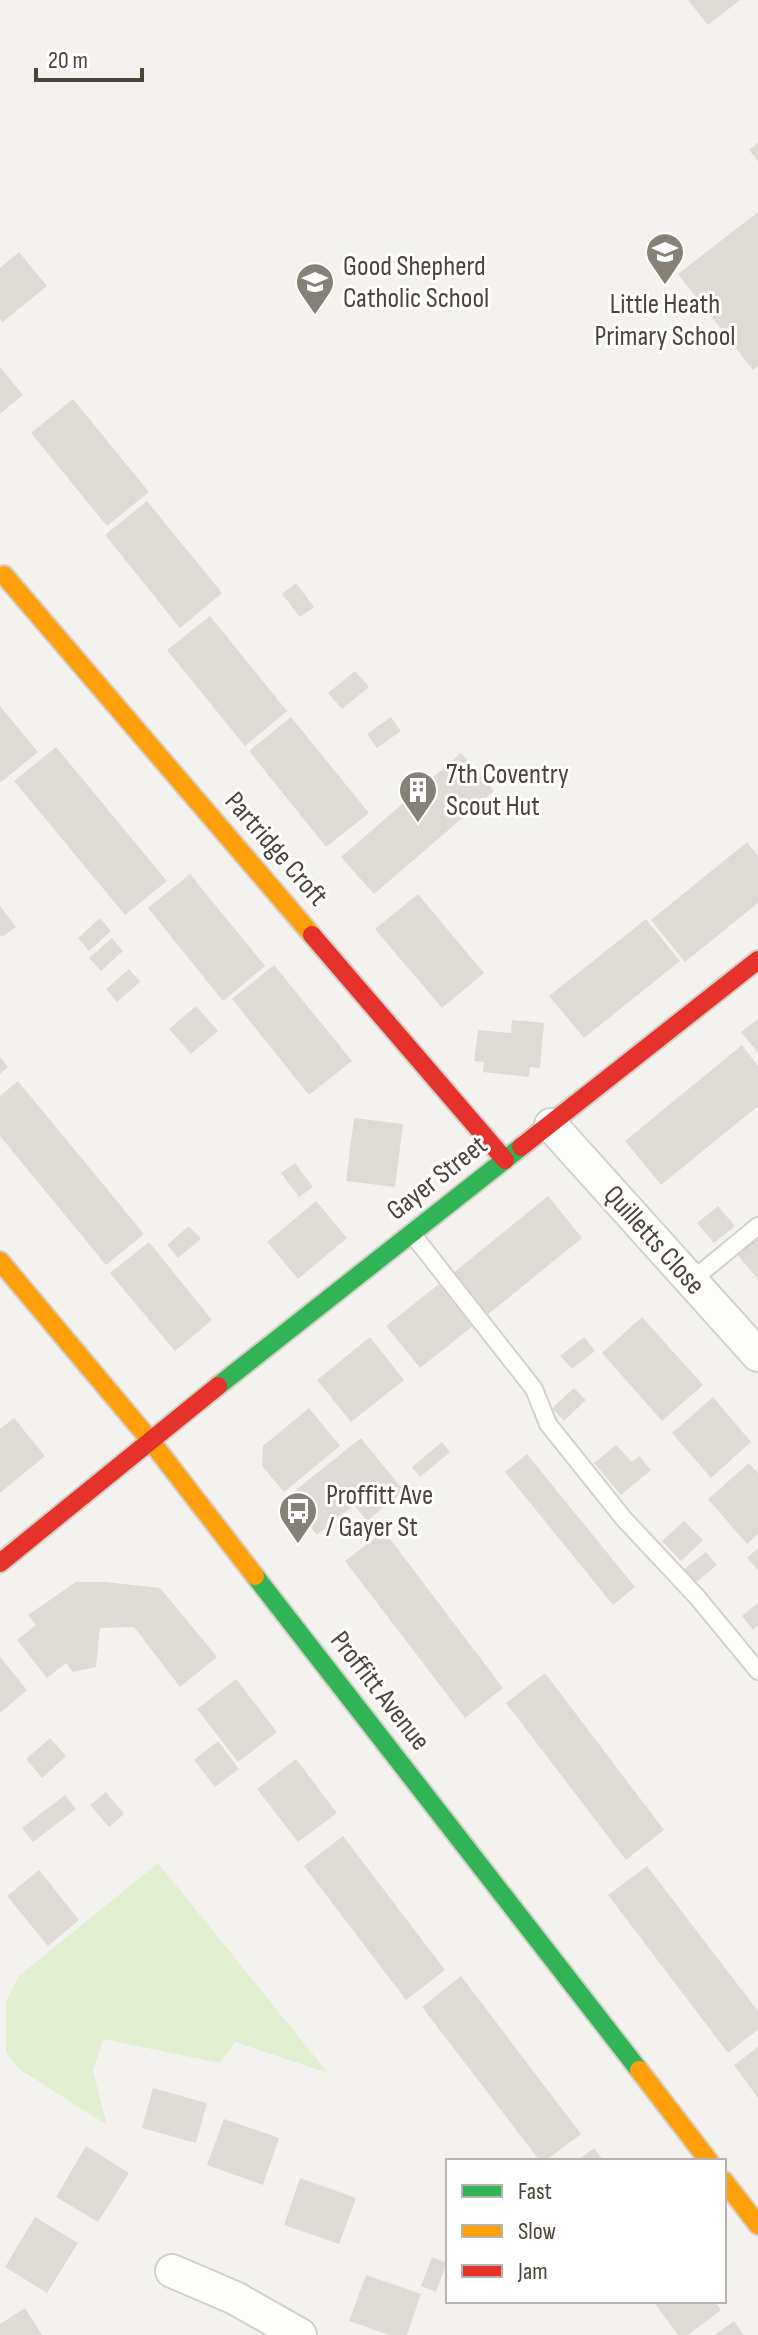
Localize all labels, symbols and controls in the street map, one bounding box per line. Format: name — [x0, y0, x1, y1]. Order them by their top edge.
scale bar — [36, 32, 142, 82]
text: 20 m — [48, 46, 88, 75]
school or university icon: Little Heath Primary School — [644, 231, 686, 286]
place label: Good Shepherd Catholic School — [343, 250, 489, 315]
school or university icon: Good Shepherd Catholic School — [294, 261, 336, 316]
place label: Little Heath Primary School — [595, 288, 735, 353]
place label: 7th Coventry Scout Hut — [446, 758, 569, 823]
building icon: 7th Coventry Scout Hut — [397, 769, 439, 824]
street label: Partridge Croft — [218, 785, 334, 913]
street label: Gayer Street — [380, 1129, 494, 1227]
street label: Quilletts Close — [596, 1179, 712, 1301]
place label: Proffitt Ave / Gayer St — [326, 1479, 433, 1544]
bus stop icon: Proffitt Ave / Gayer St — [277, 1490, 319, 1545]
street label: Proffitt Avenue — [323, 1625, 437, 1757]
legend — [446, 2159, 726, 2303]
text: Fast — [518, 2177, 552, 2206]
text: Slow — [518, 2217, 556, 2246]
text: Jam — [517, 2257, 548, 2286]

